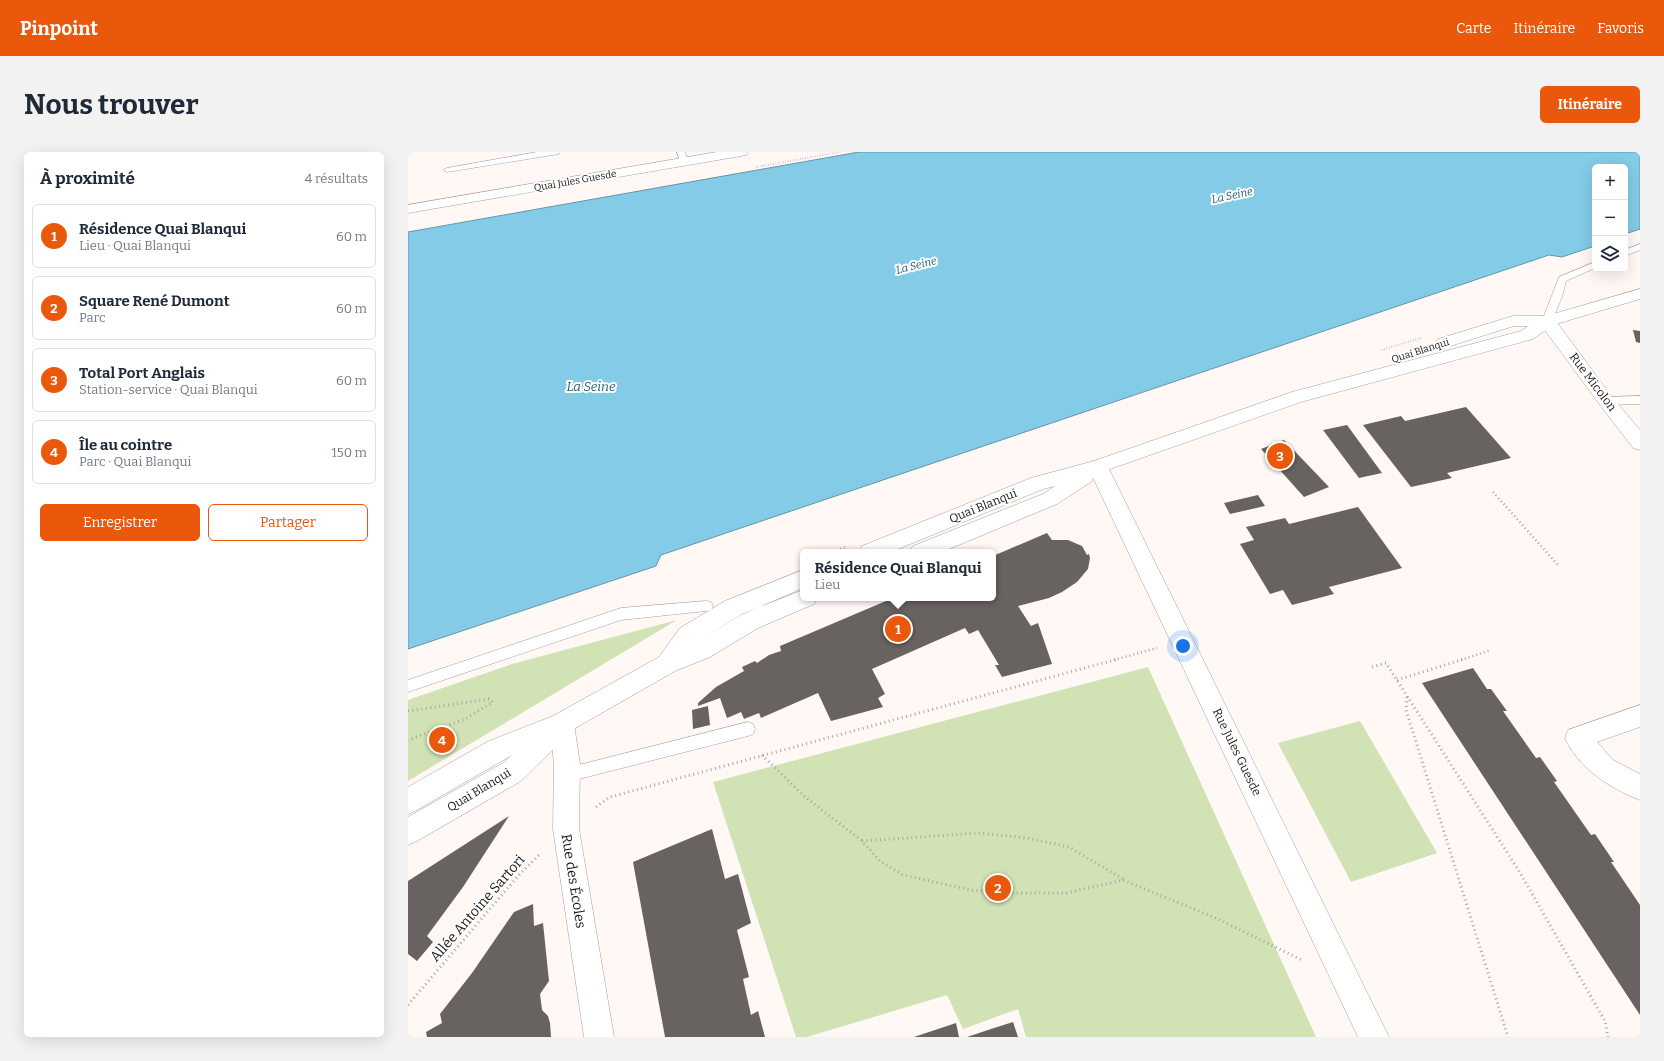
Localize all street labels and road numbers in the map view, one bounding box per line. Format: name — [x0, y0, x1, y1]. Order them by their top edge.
street label: Quai Jules Guesde — [533, 168, 617, 194]
street label: Quai Blanqui — [1390, 336, 1451, 366]
street label: Rue Micolon — [1567, 350, 1620, 414]
street label: Quai Blanqui — [947, 486, 1019, 526]
street label: Rue Jules Guesde — [1210, 706, 1264, 798]
street label: Quai Blanqui — [445, 765, 514, 815]
street label: Rue des Écoles — [558, 832, 590, 930]
street label: Allée Antoine Sartori — [426, 851, 528, 965]

